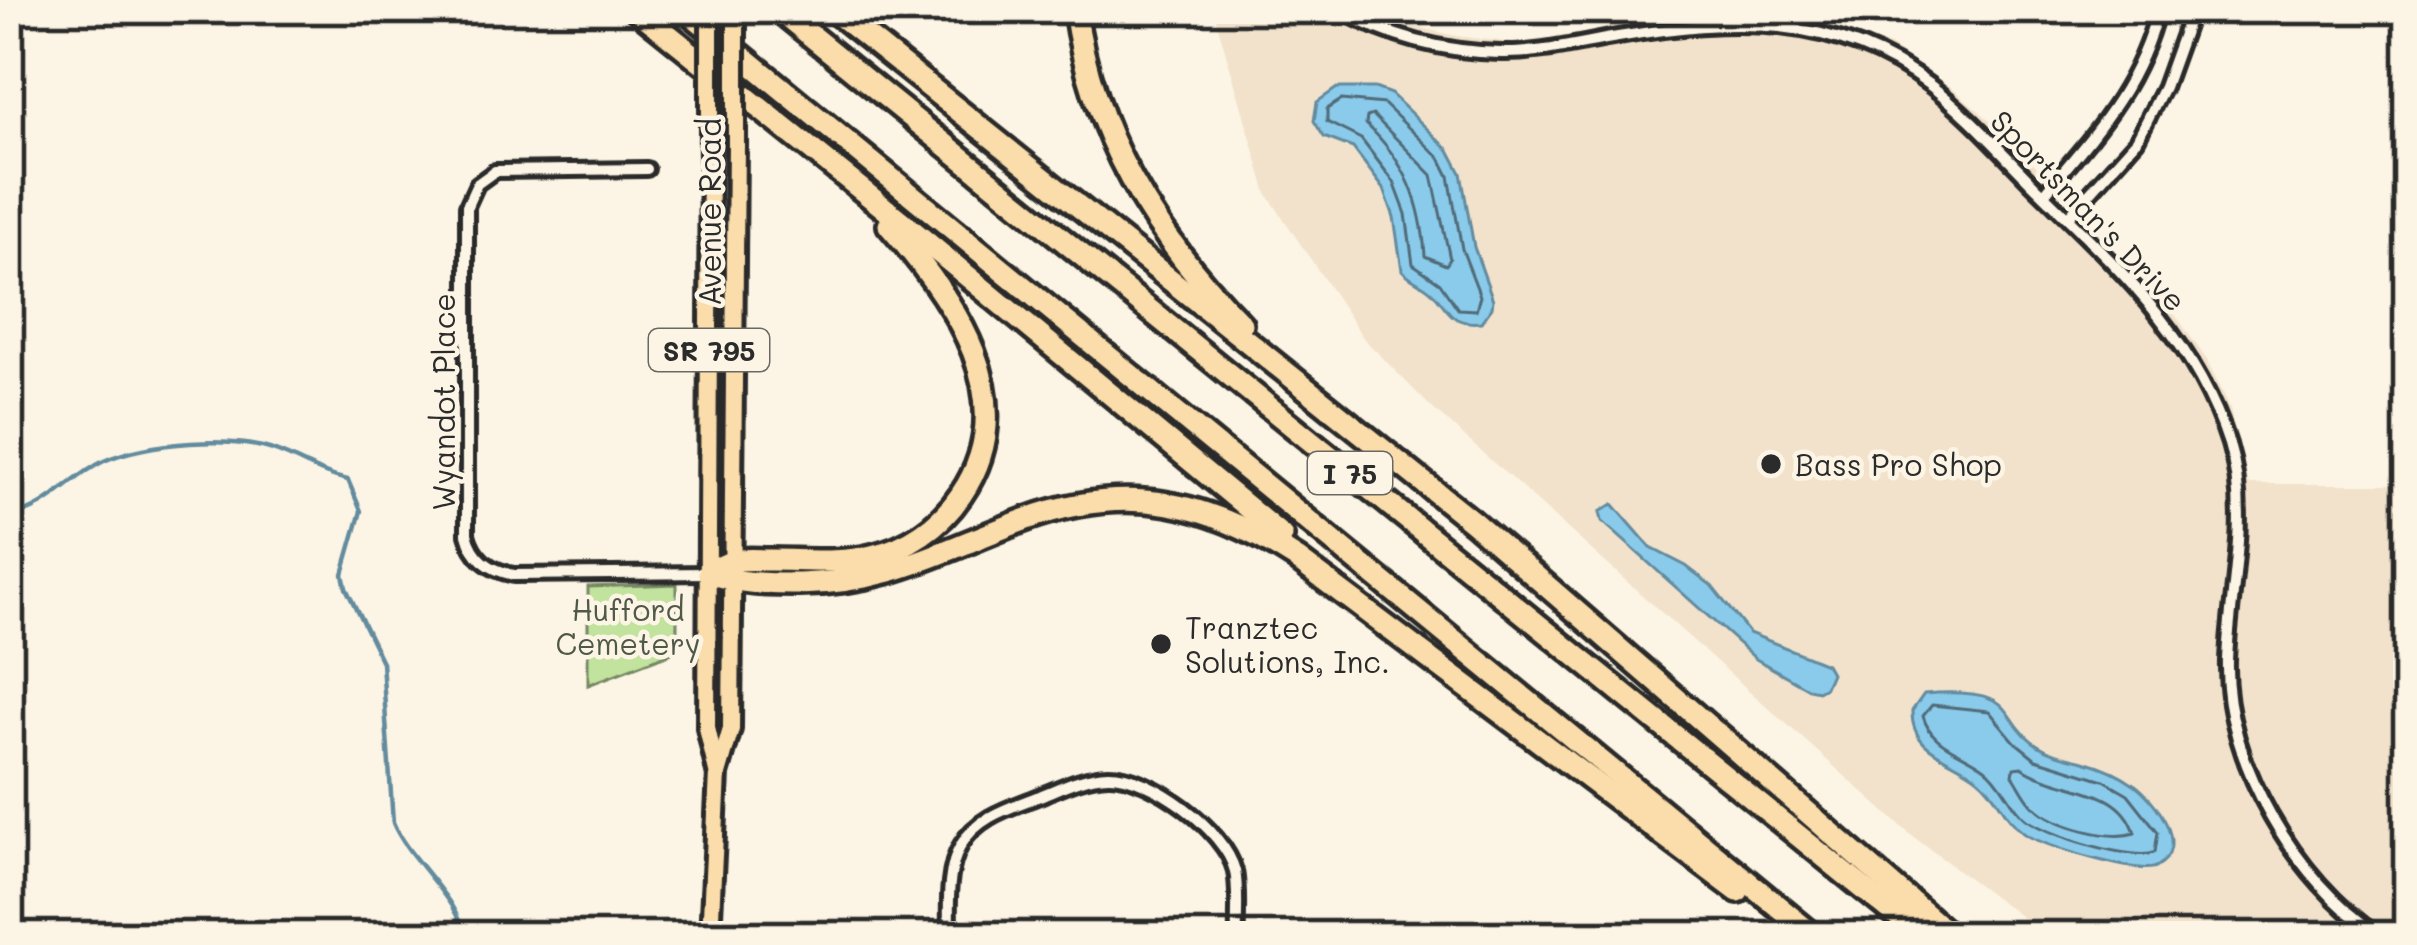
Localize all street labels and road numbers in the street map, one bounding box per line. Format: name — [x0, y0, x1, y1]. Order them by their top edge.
street label: Sportsman's Drive — [1982, 101, 2196, 319]
street label: Avenue Road — [689, 118, 729, 306]
street label: Wyandot Place — [423, 293, 463, 511]
road number: SR 795 — [649, 329, 769, 371]
road number: I 75 — [1308, 452, 1392, 494]

